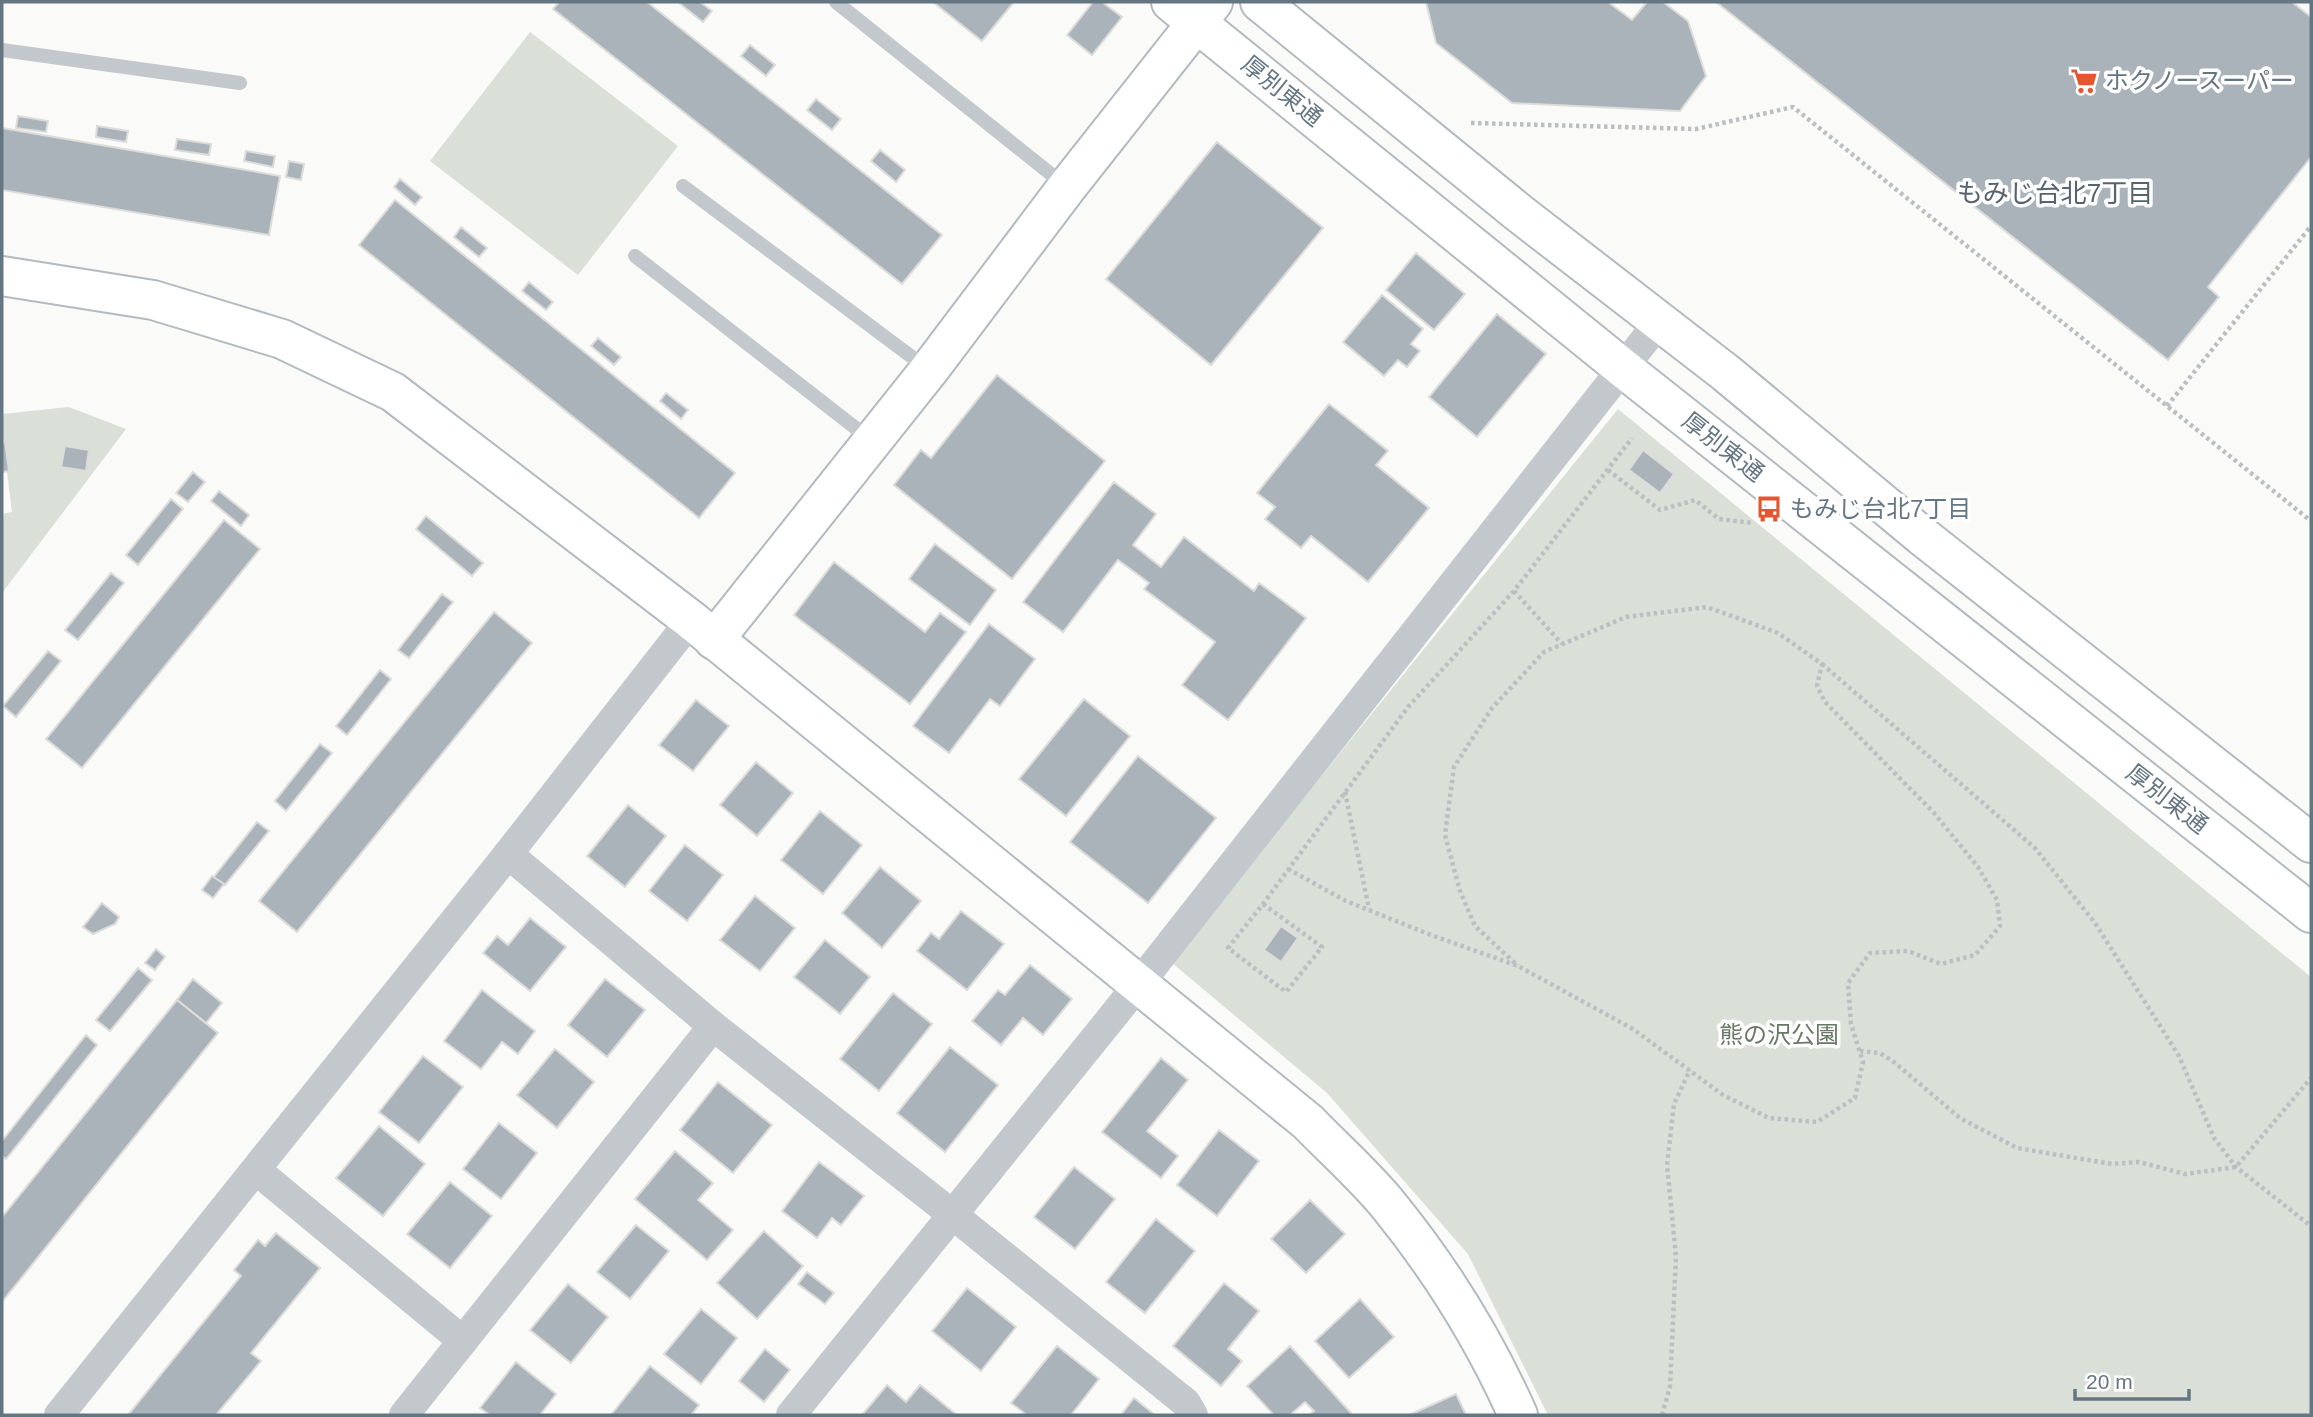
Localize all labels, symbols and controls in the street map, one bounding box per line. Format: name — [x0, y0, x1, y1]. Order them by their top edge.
street label: 厚別東通 — [1237, 50, 1328, 131]
supermarket icon: ホクノースーパー — [2069, 66, 2099, 96]
place label: ホクノースーパー — [2105, 67, 2294, 94]
district label: もみじ台北7丁目 — [1957, 178, 2153, 208]
street label: 厚別東通 — [1677, 406, 1769, 487]
bus stop icon: もみじ台北7丁目 — [1754, 494, 1784, 524]
place label: もみじ台北7丁目 — [1790, 495, 1971, 522]
street label: 厚別東通 — [2121, 758, 2213, 839]
park label: 熊の沢公園 — [1719, 1021, 1839, 1048]
scale bar — [2075, 1358, 2189, 1402]
text: 20 m — [2086, 1370, 2133, 1393]

